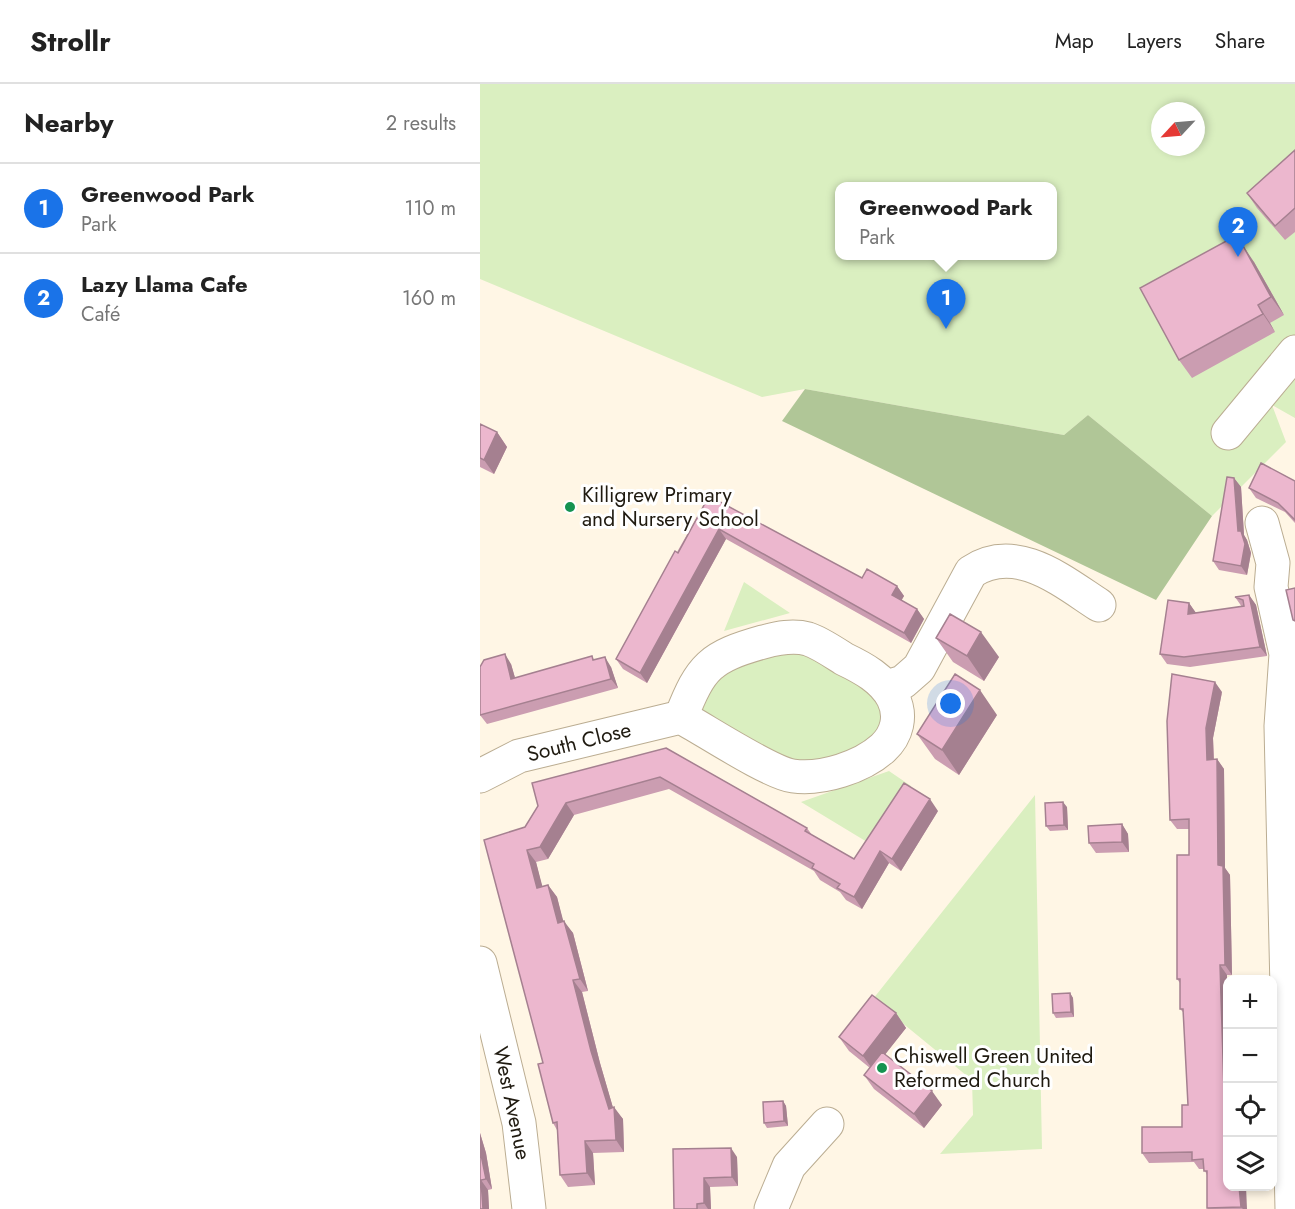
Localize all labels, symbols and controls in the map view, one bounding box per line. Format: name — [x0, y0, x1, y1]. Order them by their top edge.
text: Strollr — [30, 21, 111, 62]
text: Map — [1055, 26, 1094, 56]
text: Layers — [1127, 26, 1182, 56]
text: Share — [1215, 26, 1265, 56]
north arrow — [1151, 102, 1205, 156]
text: Nearby — [24, 104, 113, 142]
text: 2 results — [386, 109, 456, 138]
text: Greenwood Park — [81, 178, 255, 210]
popup — [835, 182, 1057, 260]
text: Greenwood Park — [859, 191, 1033, 223]
text: 1 — [38, 194, 49, 223]
text: 110 m — [404, 194, 456, 223]
pin: 2 — [1218, 208, 1257, 257]
text: Park — [81, 210, 117, 239]
text: Park — [859, 223, 895, 252]
text: Lazy Llama Cafe — [81, 268, 248, 300]
pin: 1 — [926, 280, 966, 329]
text: 2 — [37, 284, 50, 313]
text: 160 m — [402, 284, 456, 313]
text: Café — [81, 300, 120, 329]
place label: Killigrew Primary and Nursery School — [582, 480, 759, 534]
marker: Killigrew Primary and Nursery School — [563, 500, 577, 514]
your location — [936, 689, 965, 718]
street label: South Close — [524, 715, 634, 769]
map controls — [1223, 975, 1277, 1191]
button: + — [1223, 975, 1277, 1029]
button: − — [1223, 1029, 1277, 1083]
place label: Chiswell Green United Reformed Church — [894, 1041, 1094, 1095]
street label: West Avenue — [485, 1044, 539, 1163]
marker: Chiswell Green United Reformed Church — [875, 1061, 889, 1075]
button: locate — [1223, 1083, 1277, 1137]
button: layers — [1223, 1137, 1277, 1191]

